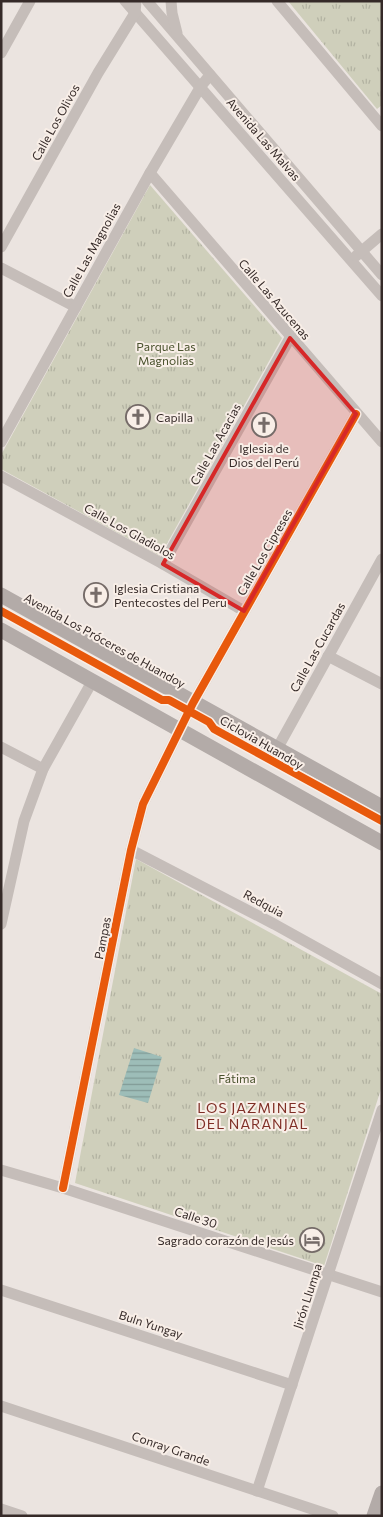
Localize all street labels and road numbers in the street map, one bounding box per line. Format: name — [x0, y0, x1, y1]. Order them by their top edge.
street label: Calle Los Olivos — [28, 81, 82, 163]
street label: Avenida Las Malvas — [224, 95, 304, 183]
street label: Calle Las Magnolias — [59, 200, 123, 300]
street label: Calle Las Azucenas — [236, 256, 314, 342]
street label: Calle Las Acacias — [187, 401, 243, 487]
street label: Calle Los Gladiolos — [82, 500, 178, 562]
street label: Calle Los Cipreses — [234, 506, 294, 598]
street label: Avenida Los Próceres de Huandoy — [22, 590, 188, 690]
street label: Calle Las Cucardas — [287, 600, 347, 694]
street label: Ciclovia Huandoy — [218, 712, 306, 772]
street label: Redquia — [241, 886, 287, 920]
street label: Pampas — [91, 915, 113, 961]
street label: Calle 30 — [173, 1204, 219, 1230]
street label: Jirón Llumpa — [290, 1262, 325, 1331]
street label: Buln Yungay — [117, 1307, 185, 1341]
street label: Conray Grande — [130, 1428, 212, 1468]

